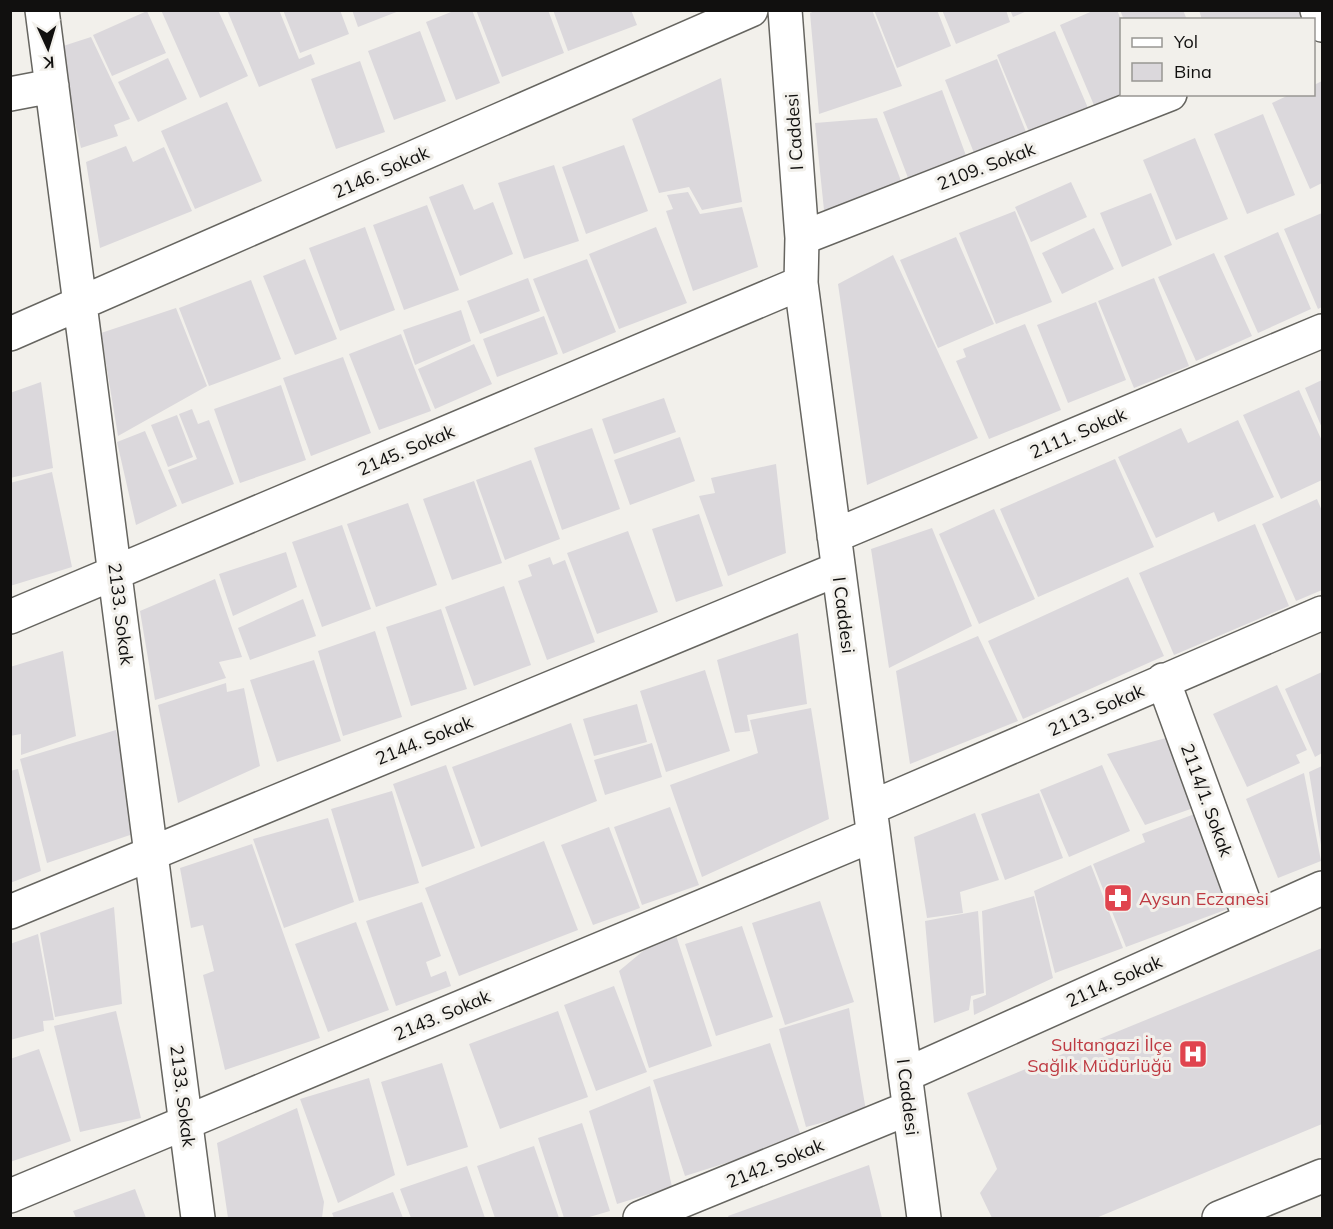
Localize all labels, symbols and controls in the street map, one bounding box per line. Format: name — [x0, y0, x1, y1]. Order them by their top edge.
north arrow — [18, 18, 78, 78]
legend — [1120, 18, 1315, 96]
text: Yol — [1173, 30, 1198, 53]
text: K — [42, 53, 55, 73]
text: Bina — [1174, 60, 1212, 83]
street label: I Caddesi — [780, 93, 808, 171]
street label: 2109. Sokak — [934, 137, 1039, 195]
street label: 2146. Sokak — [329, 140, 433, 203]
street label: 2111. Sokak — [1026, 402, 1130, 464]
street label: 2145. Sokak — [354, 419, 458, 481]
street label: 2133. Sokak — [103, 562, 139, 667]
street label: I Caddesi — [828, 575, 860, 655]
street label: 2113. Sokak — [1044, 678, 1148, 741]
street label: 2144. Sokak — [372, 710, 477, 770]
street label: 2114/1. Sokak — [1176, 740, 1238, 860]
pharmacy icon: Aysun Eczanesi — [1102, 882, 1134, 914]
place label: Aysun Eczanesi — [1139, 887, 1269, 910]
street label: 2114. Sokak — [1062, 949, 1166, 1012]
street label: 2143. Sokak — [390, 984, 494, 1046]
place label: Sultangazi İlçe Sağlık Müdürlüğü — [1027, 1033, 1172, 1077]
hospital icon: Sultangazi İlçe Sağlık Müdürlüğü — [1177, 1038, 1209, 1070]
street label: 2133. Sokak — [165, 1044, 201, 1149]
street label: I Caddesi — [892, 1057, 924, 1137]
street label: 2142. Sokak — [723, 1133, 828, 1193]

